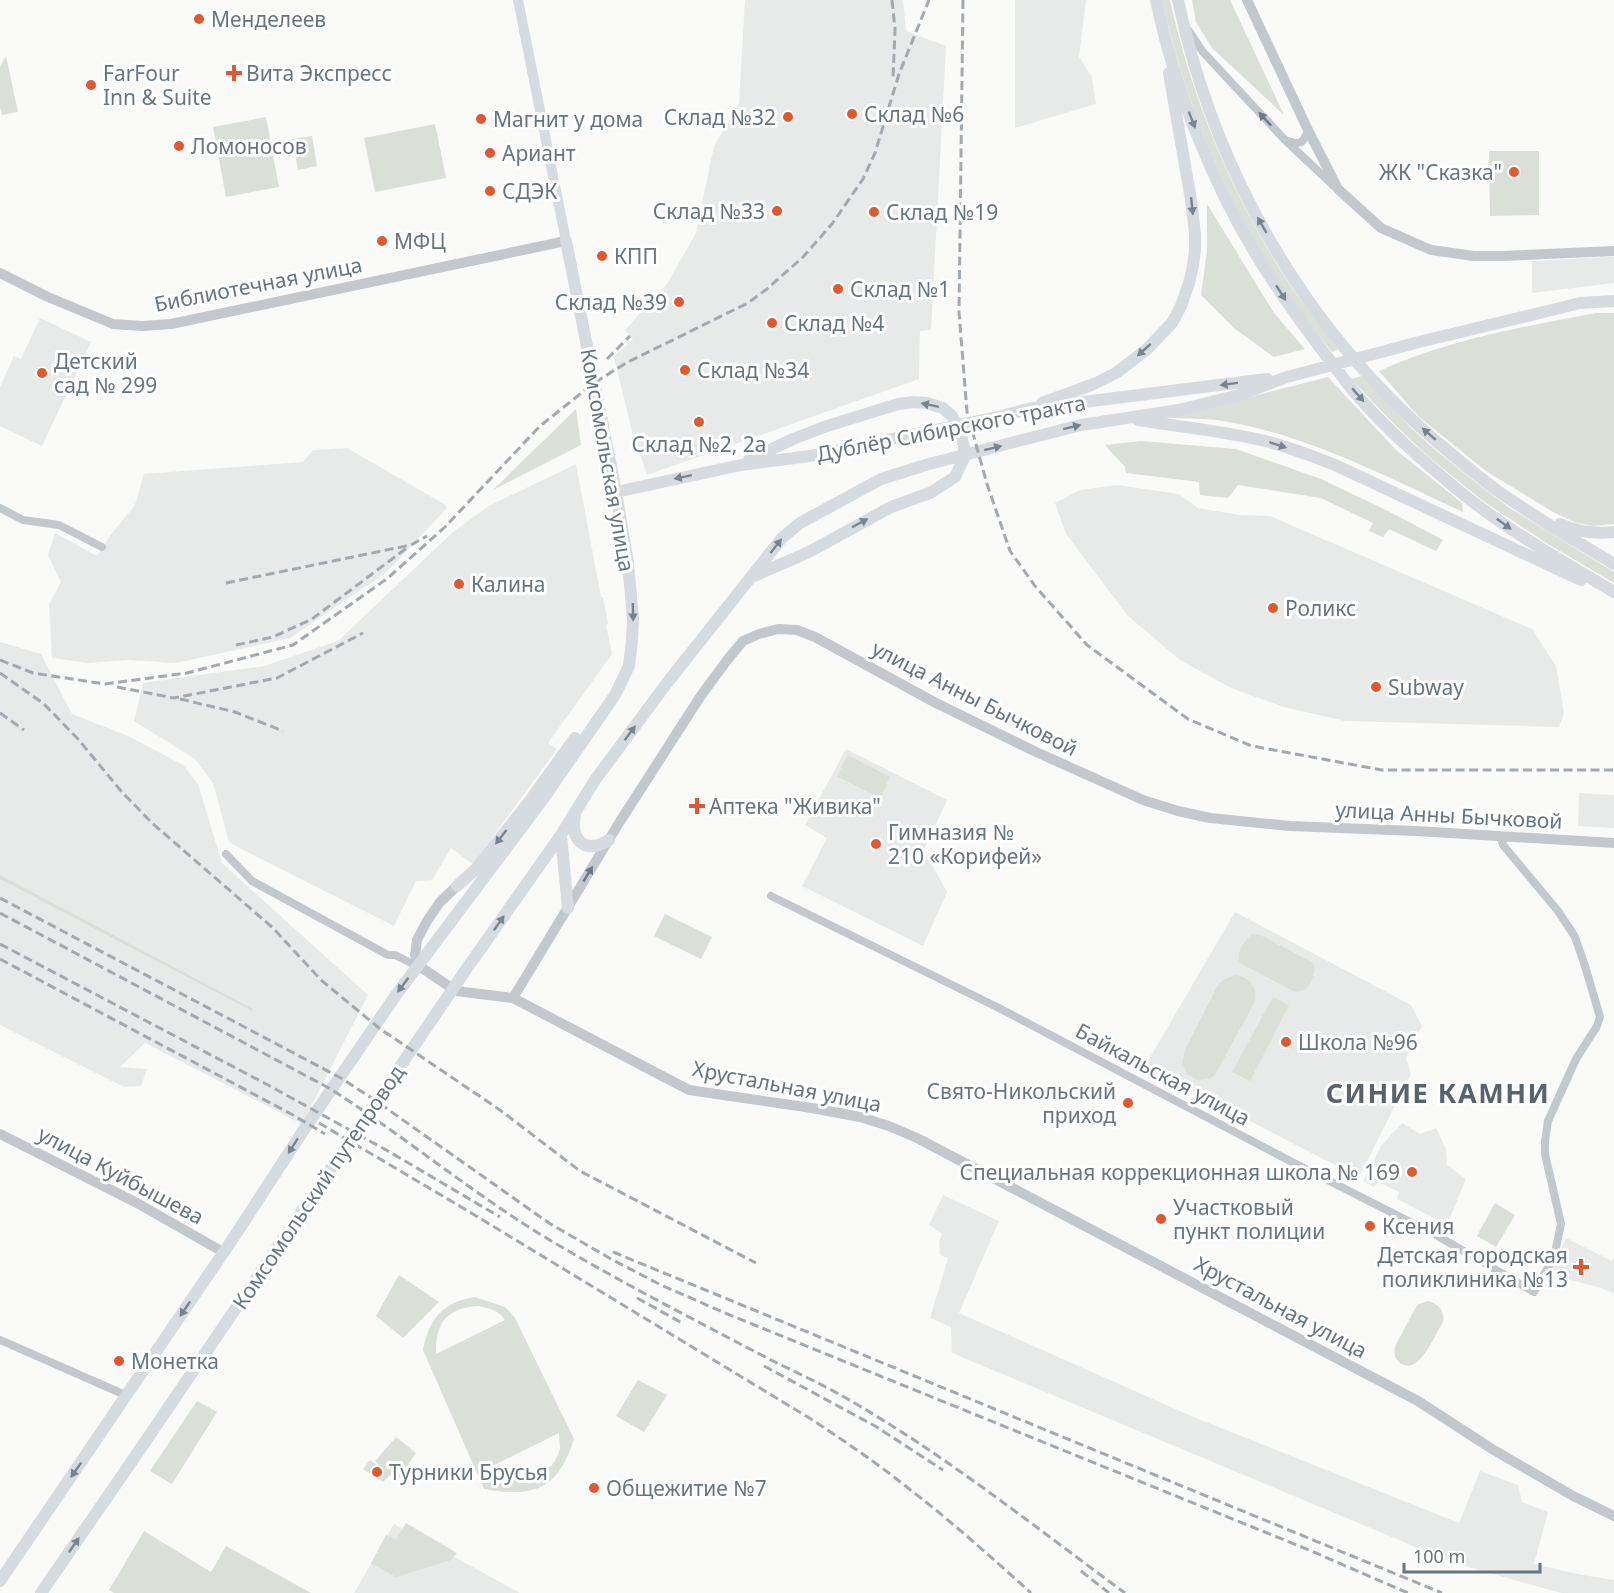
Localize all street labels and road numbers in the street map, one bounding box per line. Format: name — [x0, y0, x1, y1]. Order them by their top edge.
street label: Библиотечная улица — [152, 250, 364, 318]
street label: Комсомольская улица — [575, 346, 641, 574]
street label: Дублёр Сибирского тракта — [814, 388, 1088, 468]
street label: улица Анны Бычковой — [867, 634, 1083, 762]
street label: улица Анны Бычковой — [1335, 795, 1563, 835]
street label: Байкальская улица — [1071, 1016, 1255, 1132]
street label: Хрустальная улица — [690, 1054, 884, 1118]
street label: Комсомольский путепровод — [226, 1059, 410, 1315]
street label: улица Куйбышева — [33, 1119, 209, 1231]
street label: Хрустальная улица — [1190, 1250, 1372, 1364]

